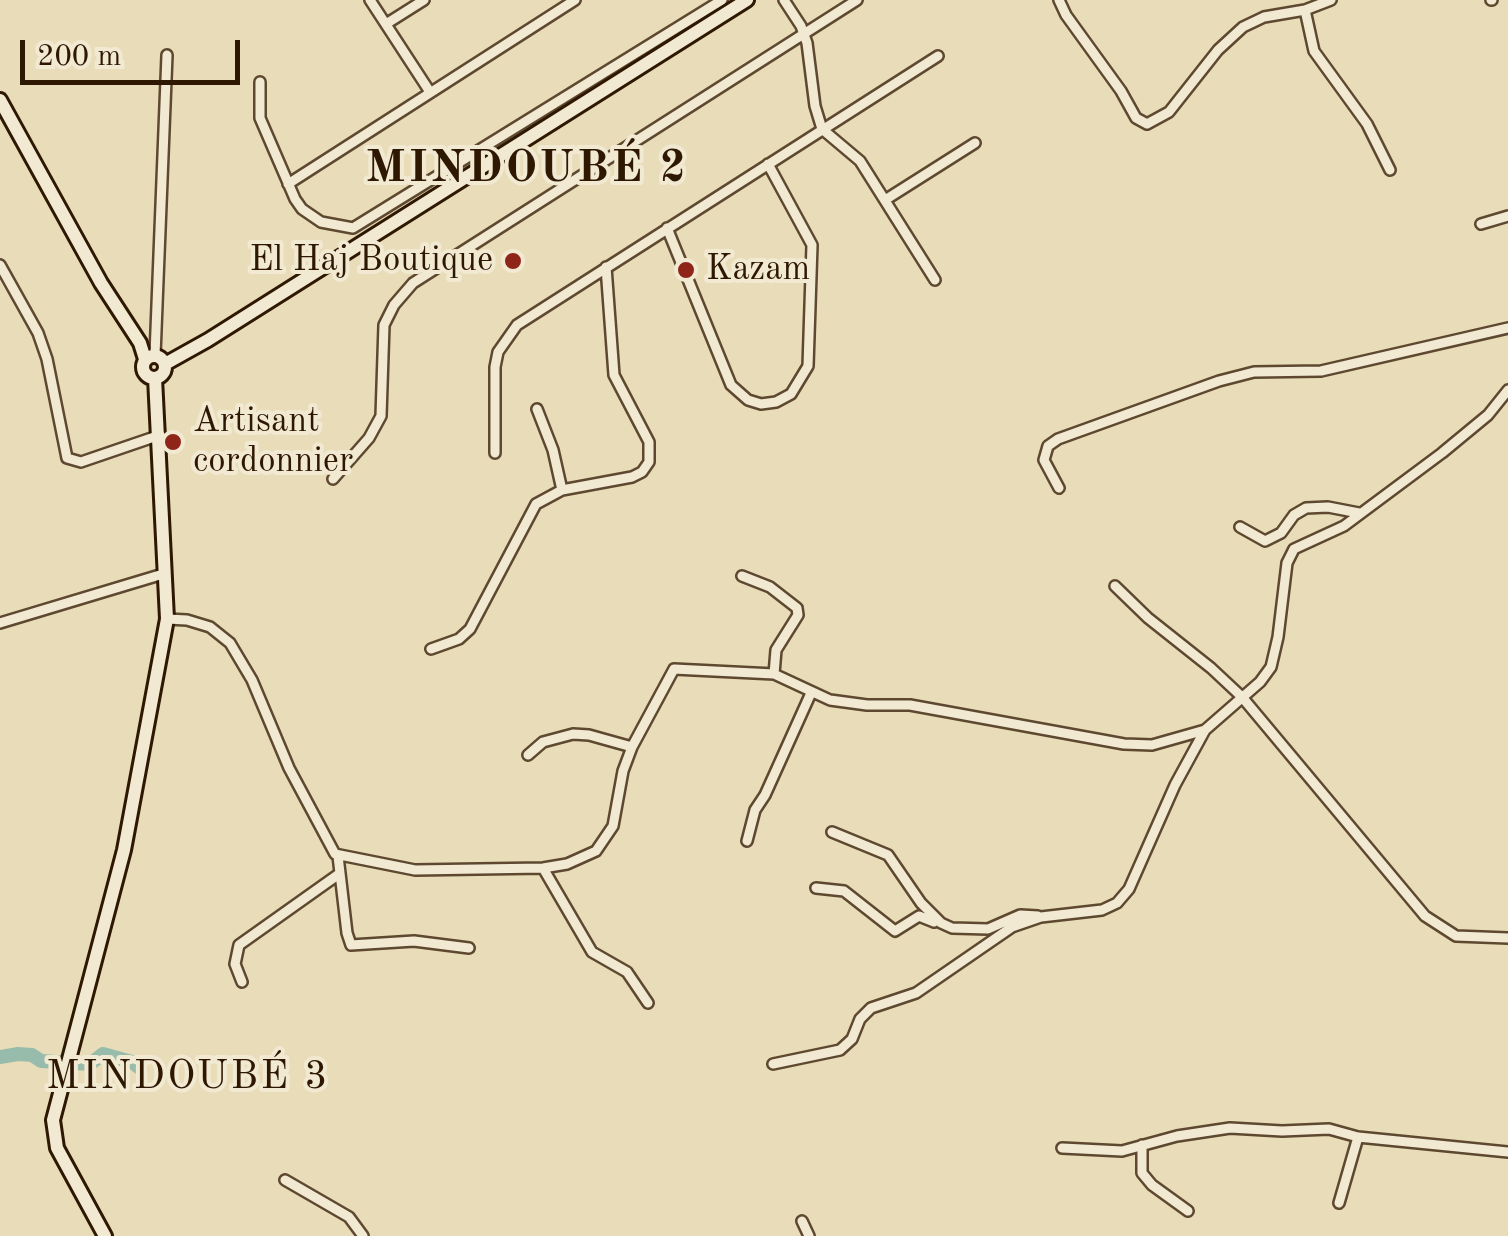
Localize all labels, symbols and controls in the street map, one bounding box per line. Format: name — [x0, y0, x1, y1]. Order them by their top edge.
scale bar — [25, 20, 245, 82]
text: 200 m — [37, 42, 121, 72]
district label: MINDOUBÉ 2 — [366, 142, 688, 196]
place label: El Haj Boutique — [249, 240, 493, 282]
place label: Kazam — [706, 249, 810, 291]
marker: El Haj Boutique — [502, 250, 524, 272]
marker: Kazam — [675, 259, 697, 281]
place label: Artisant cordonnier — [193, 401, 353, 483]
marker: Artisant cordonnier — [162, 431, 184, 453]
district label: MINDOUBÉ 3 — [46, 1054, 330, 1102]

